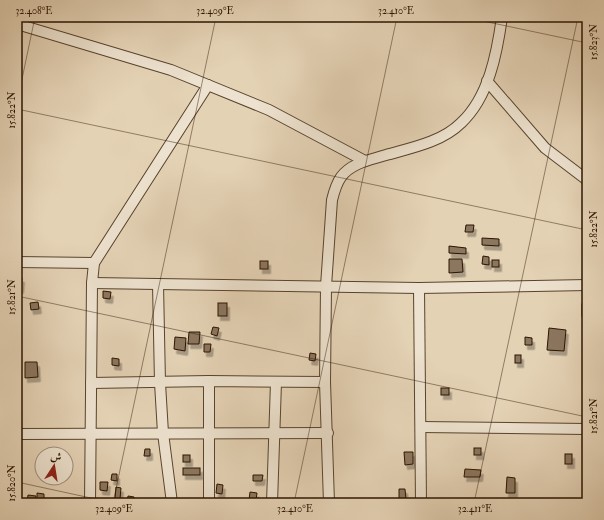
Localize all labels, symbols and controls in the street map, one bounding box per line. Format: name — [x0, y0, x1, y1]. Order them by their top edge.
text: 32.408°E — [16, 5, 52, 17]
text: 32.409°E — [196, 5, 234, 17]
text: 32.410°E — [378, 5, 414, 17]
text: 15.823°N — [588, 24, 600, 60]
text: 15.822°N — [6, 91, 18, 129]
text: 15.822°N — [588, 210, 600, 248]
text: 15.821°N — [6, 279, 18, 315]
text: 15.821°N — [588, 398, 600, 434]
north arrow — [34, 446, 74, 486]
text: ش — [49, 449, 63, 464]
text: 15.820°N — [6, 464, 18, 502]
text: 32.409°E — [95, 503, 133, 515]
text: 32.410°E — [277, 503, 313, 515]
text: 32.411°E — [458, 503, 492, 515]

